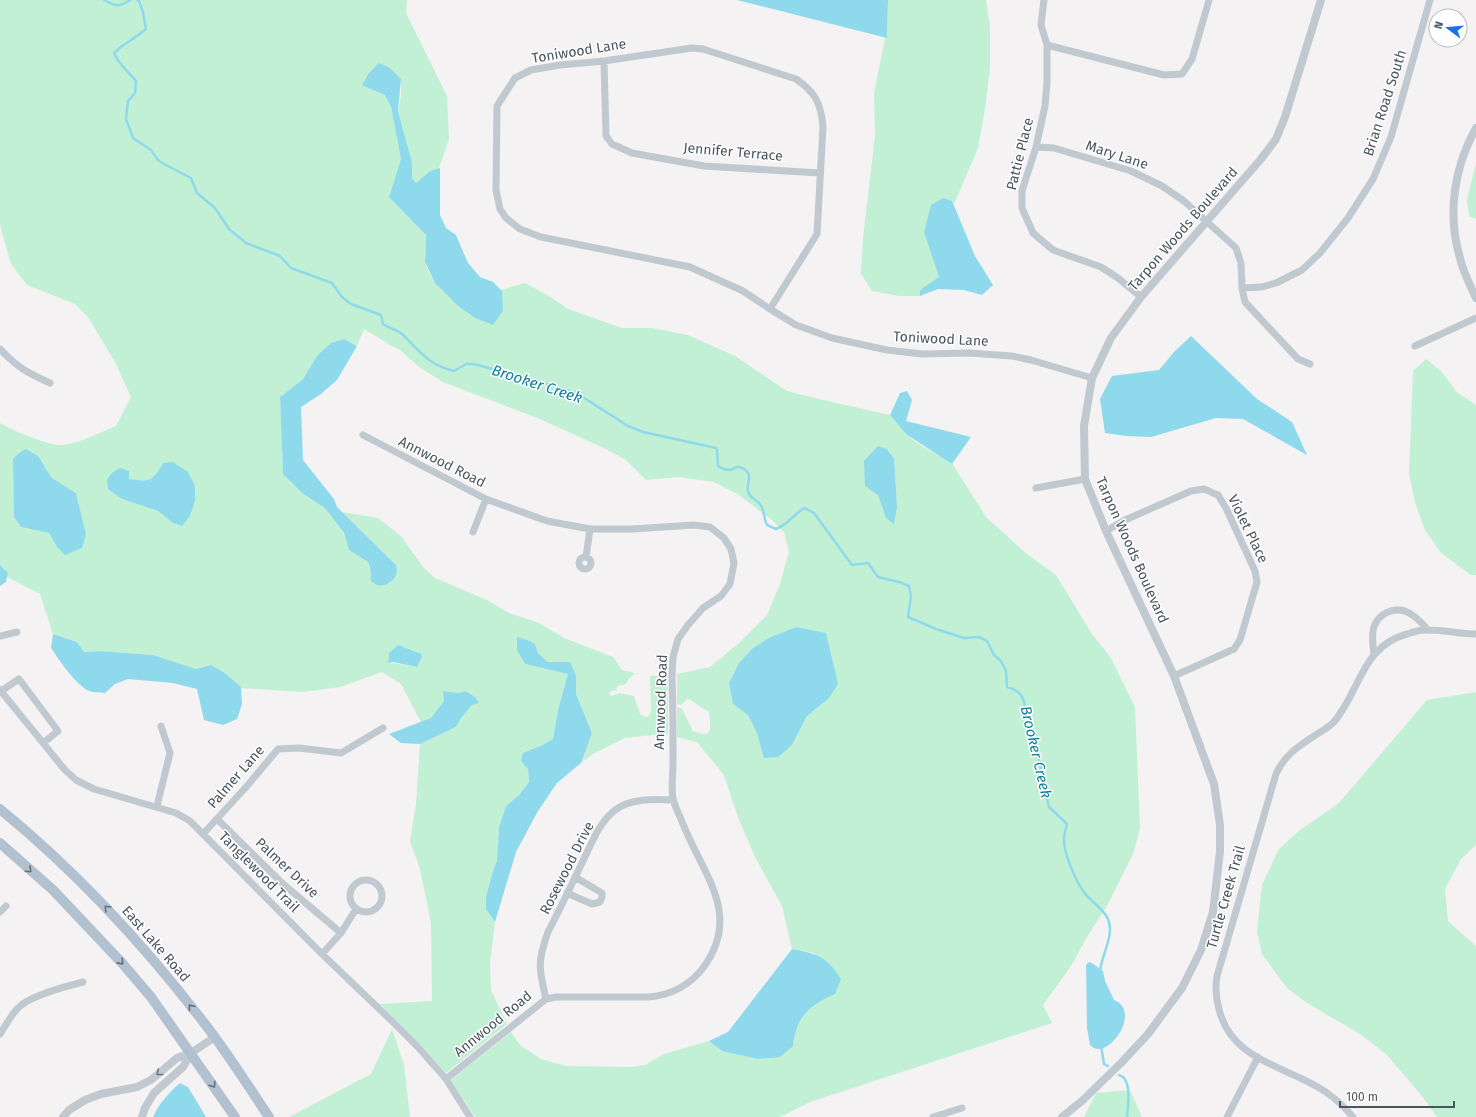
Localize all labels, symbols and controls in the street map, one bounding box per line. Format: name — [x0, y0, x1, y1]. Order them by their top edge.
north arrow — [1428, 8, 1468, 48]
text: N — [1432, 20, 1446, 31]
street label: Toniwood Lane — [530, 35, 628, 67]
street label: Brian Road South — [1360, 48, 1410, 158]
street label: Pattie Place — [1003, 116, 1037, 192]
street label: Mary Lane — [1084, 137, 1150, 173]
street label: Jennifer Terrace — [683, 139, 783, 165]
street label: Tarpon Woods Boulevard — [1125, 164, 1241, 294]
street label: Toniwood Lane — [893, 328, 989, 350]
water label: Brooker Creek — [489, 361, 585, 407]
street label: Annwood Road — [396, 433, 488, 491]
street label: Tarpon Woods Boulevard — [1092, 474, 1172, 626]
street label: Violet Place — [1224, 492, 1272, 566]
street label: Annwood Road — [651, 654, 671, 750]
water label: Brooker Creek — [1017, 704, 1055, 800]
street label: Palmer Lane — [204, 742, 268, 812]
street label: Rosewood Drive — [536, 819, 598, 917]
street label: Tanglewood Trail — [215, 828, 303, 916]
street label: Palmer Drive — [252, 834, 322, 902]
street label: Turtle Creek Trail — [1203, 843, 1249, 951]
one-way arrow — [24, 865, 32, 873]
street label: East Lake Road — [118, 902, 194, 986]
one-way arrow — [104, 905, 111, 913]
one-way arrow — [116, 957, 123, 964]
street label: Annwood Road — [451, 987, 535, 1061]
one-way arrow — [188, 1004, 195, 1011]
one-way arrow — [156, 1069, 163, 1076]
one-way arrow — [208, 1081, 216, 1088]
scale bar — [1340, 1083, 1454, 1109]
text: 100 m — [1346, 1090, 1378, 1104]

